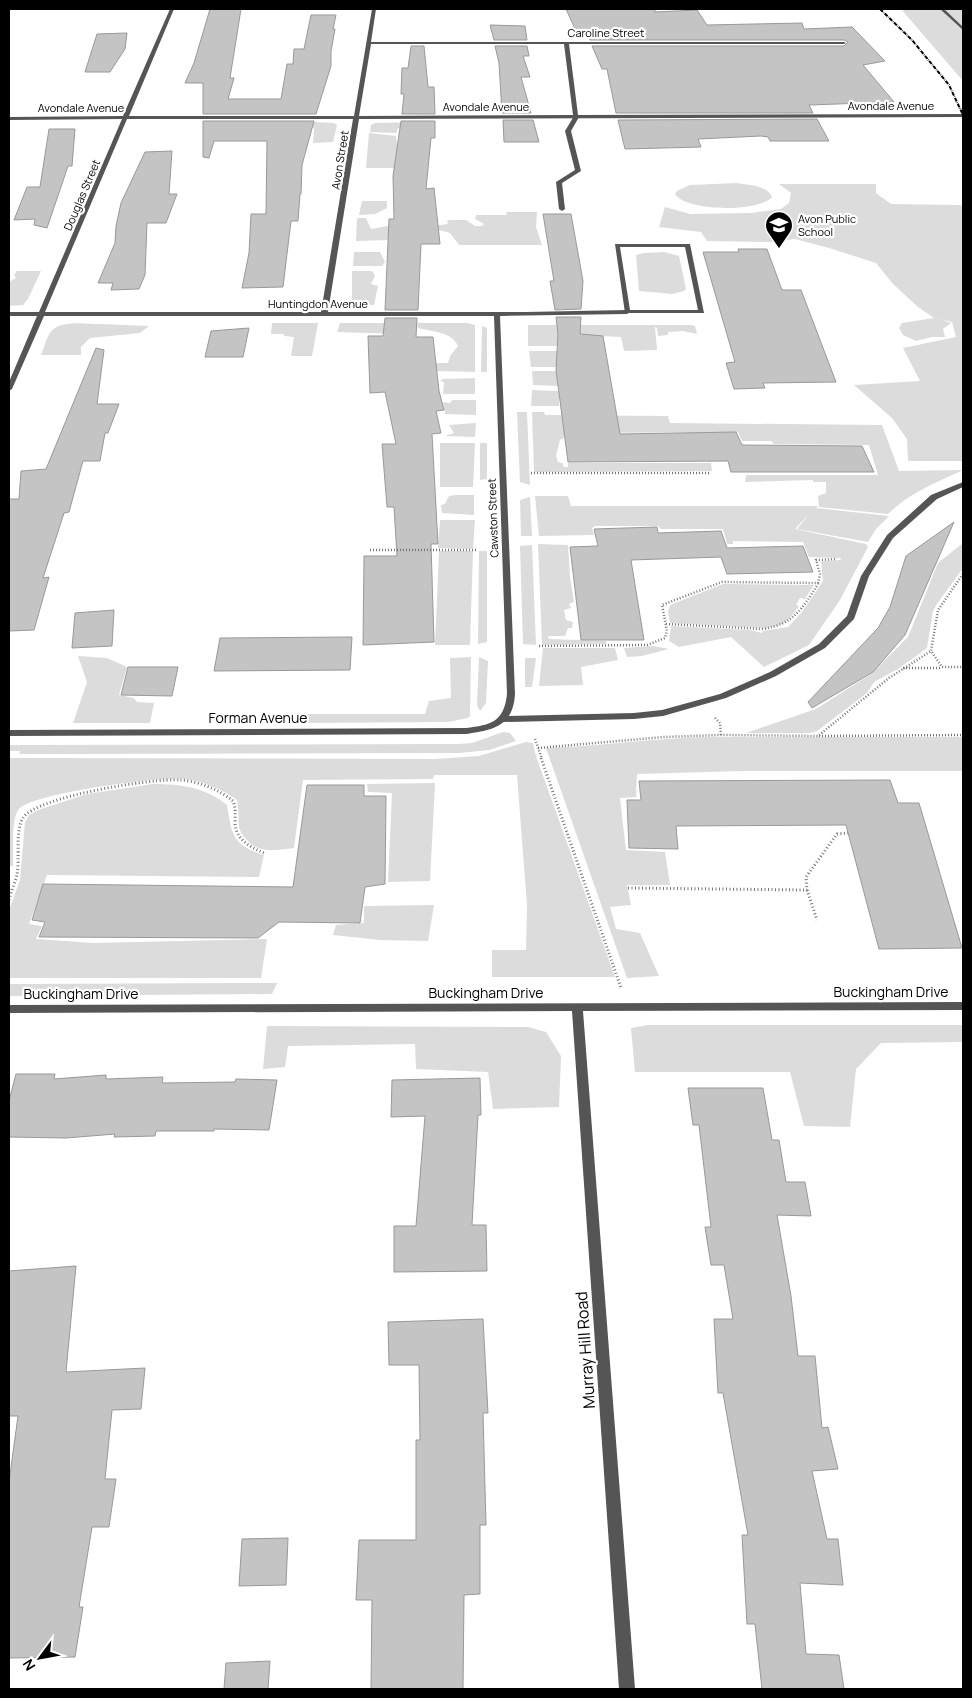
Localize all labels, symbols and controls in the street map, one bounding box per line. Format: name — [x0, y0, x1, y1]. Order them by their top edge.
street label: Caroline Street — [568, 25, 644, 40]
street label: Avondale Avenue — [848, 98, 935, 113]
street label: Avondale Avenue — [443, 99, 530, 114]
street label: Avondale Avenue — [38, 100, 125, 115]
street label: Avon Street — [327, 129, 352, 190]
street label: Douglas Street — [60, 157, 103, 233]
school or university icon: Avon Public School — [764, 210, 794, 249]
place label: Avon Public School — [798, 211, 856, 239]
street label: Huntingdon Avenue — [268, 296, 369, 311]
street label: Cawston Street — [484, 478, 501, 558]
street label: Forman Avenue — [209, 708, 307, 727]
street label: Buckingham Drive — [834, 982, 948, 1001]
street label: Buckingham Drive — [429, 983, 543, 1002]
street label: Buckingham Drive — [24, 984, 138, 1003]
street label: Murray Hill Road — [570, 1291, 600, 1409]
north arrow — [15, 1633, 65, 1683]
text: N — [18, 1656, 39, 1674]

